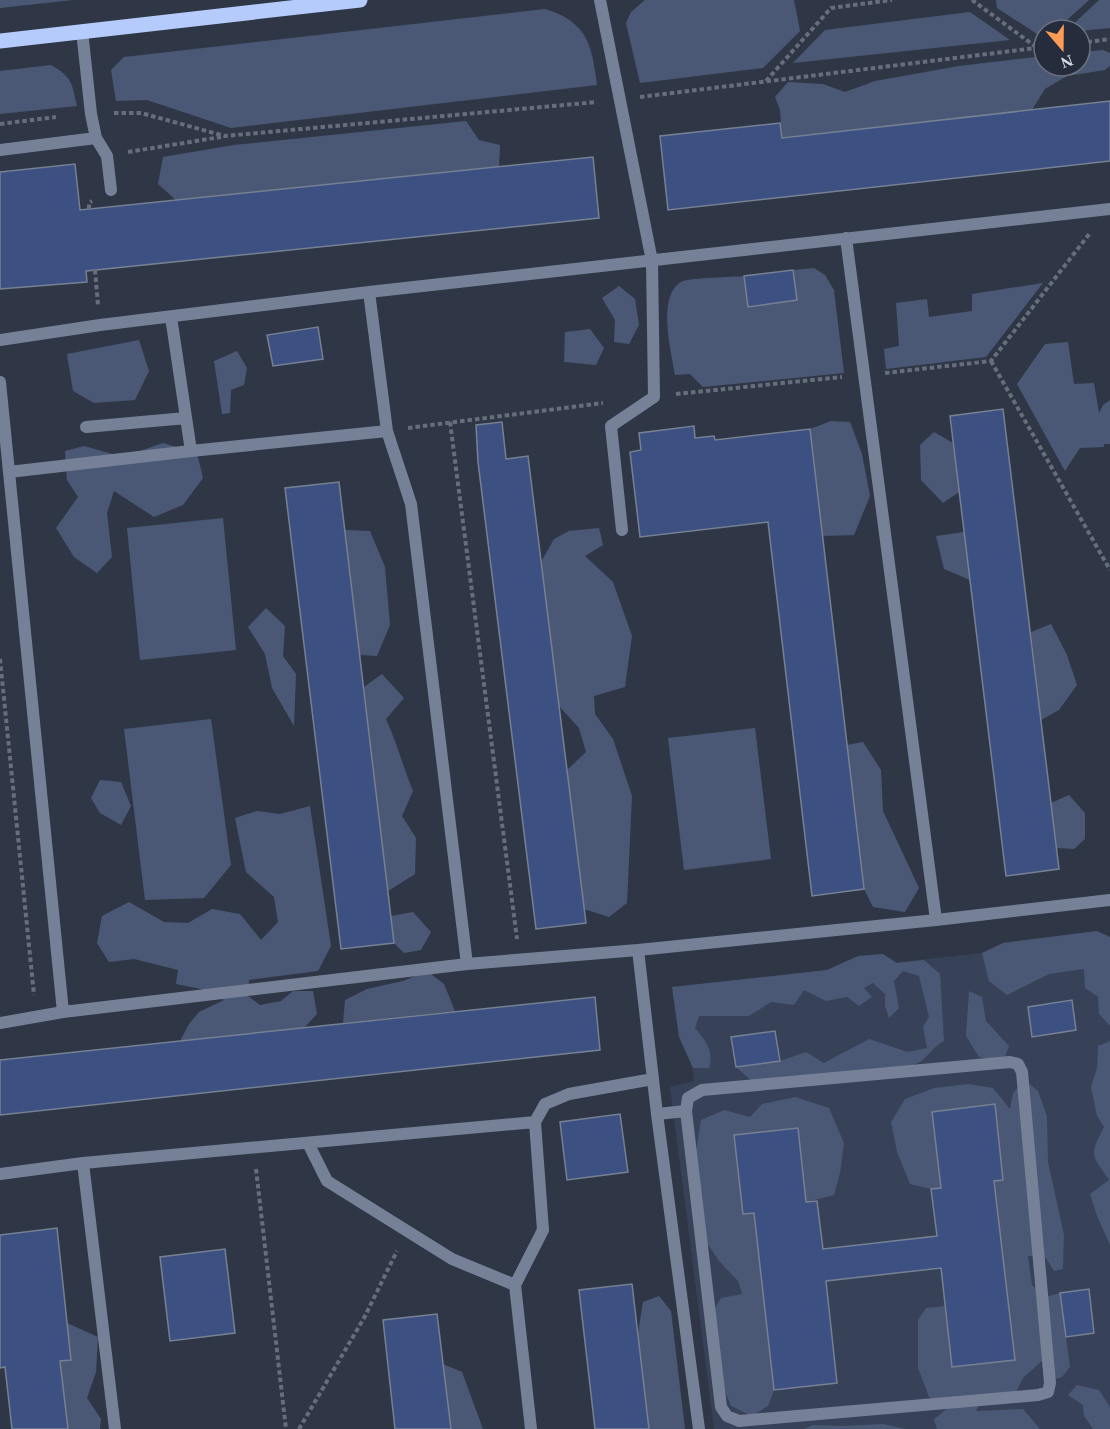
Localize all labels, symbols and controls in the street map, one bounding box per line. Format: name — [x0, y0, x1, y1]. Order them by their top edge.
north arrow — [1032, 18, 1092, 78]
text: N — [1058, 52, 1075, 72]

